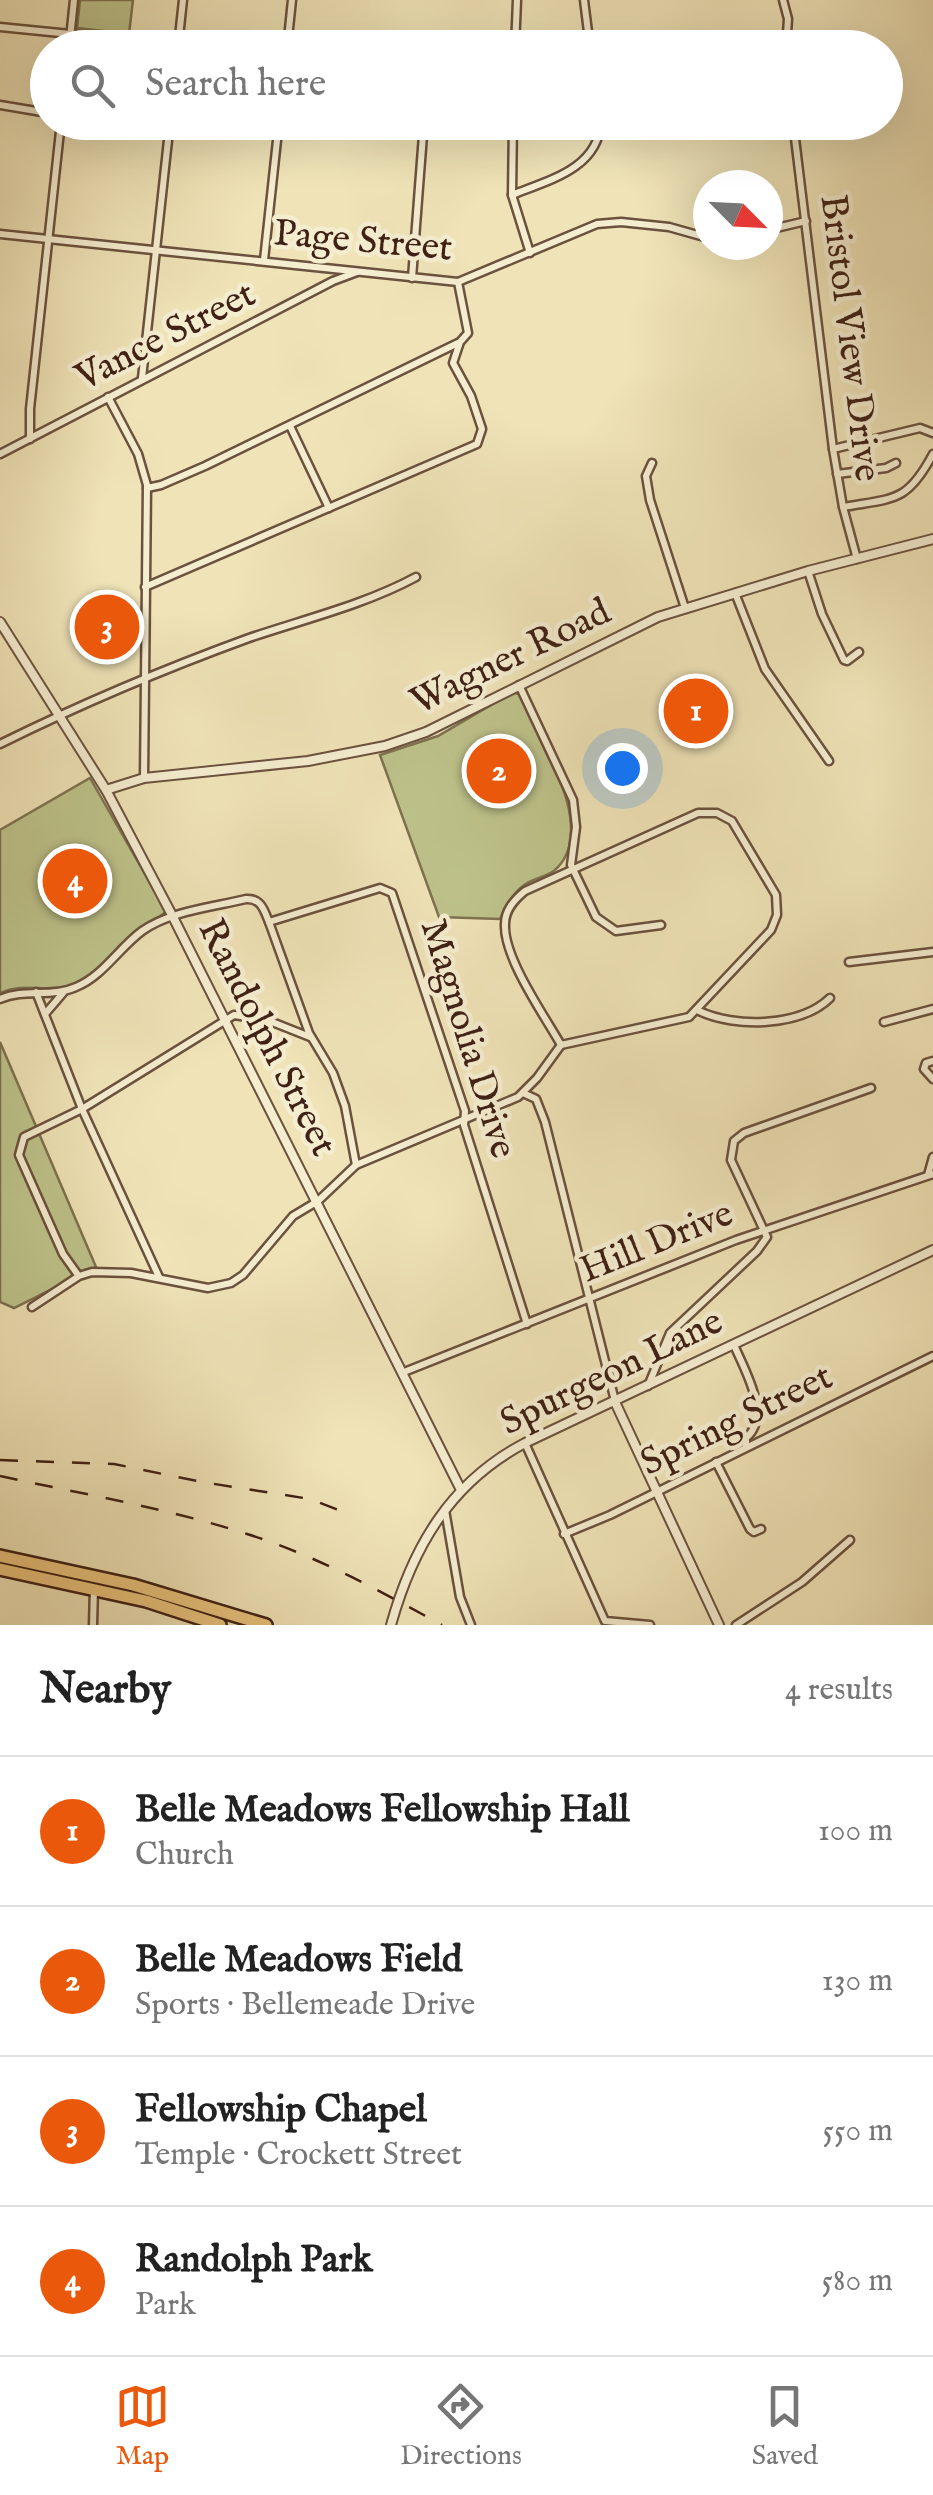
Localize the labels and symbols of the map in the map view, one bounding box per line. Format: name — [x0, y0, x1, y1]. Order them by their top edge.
north arrow — [693, 170, 783, 260]
street label: Bristol View Drive — [808, 192, 890, 484]
street label: Page Street — [272, 210, 454, 274]
street label: Vance Street — [67, 271, 264, 403]
street label: Wagner Road — [403, 589, 620, 727]
pin: 3 — [74, 590, 140, 664]
pin: 1 — [664, 674, 728, 748]
pin: 2 — [466, 734, 532, 808]
your location — [597, 743, 648, 794]
pin: 4 — [42, 844, 108, 918]
street label: Randolph Street — [186, 911, 346, 1165]
street label: Magnolia Drive — [408, 914, 526, 1164]
street label: Hill Drive — [574, 1191, 740, 1295]
street label: Spurgeon Lane — [493, 1298, 731, 1448]
street label: Spring Street — [633, 1354, 841, 1488]

